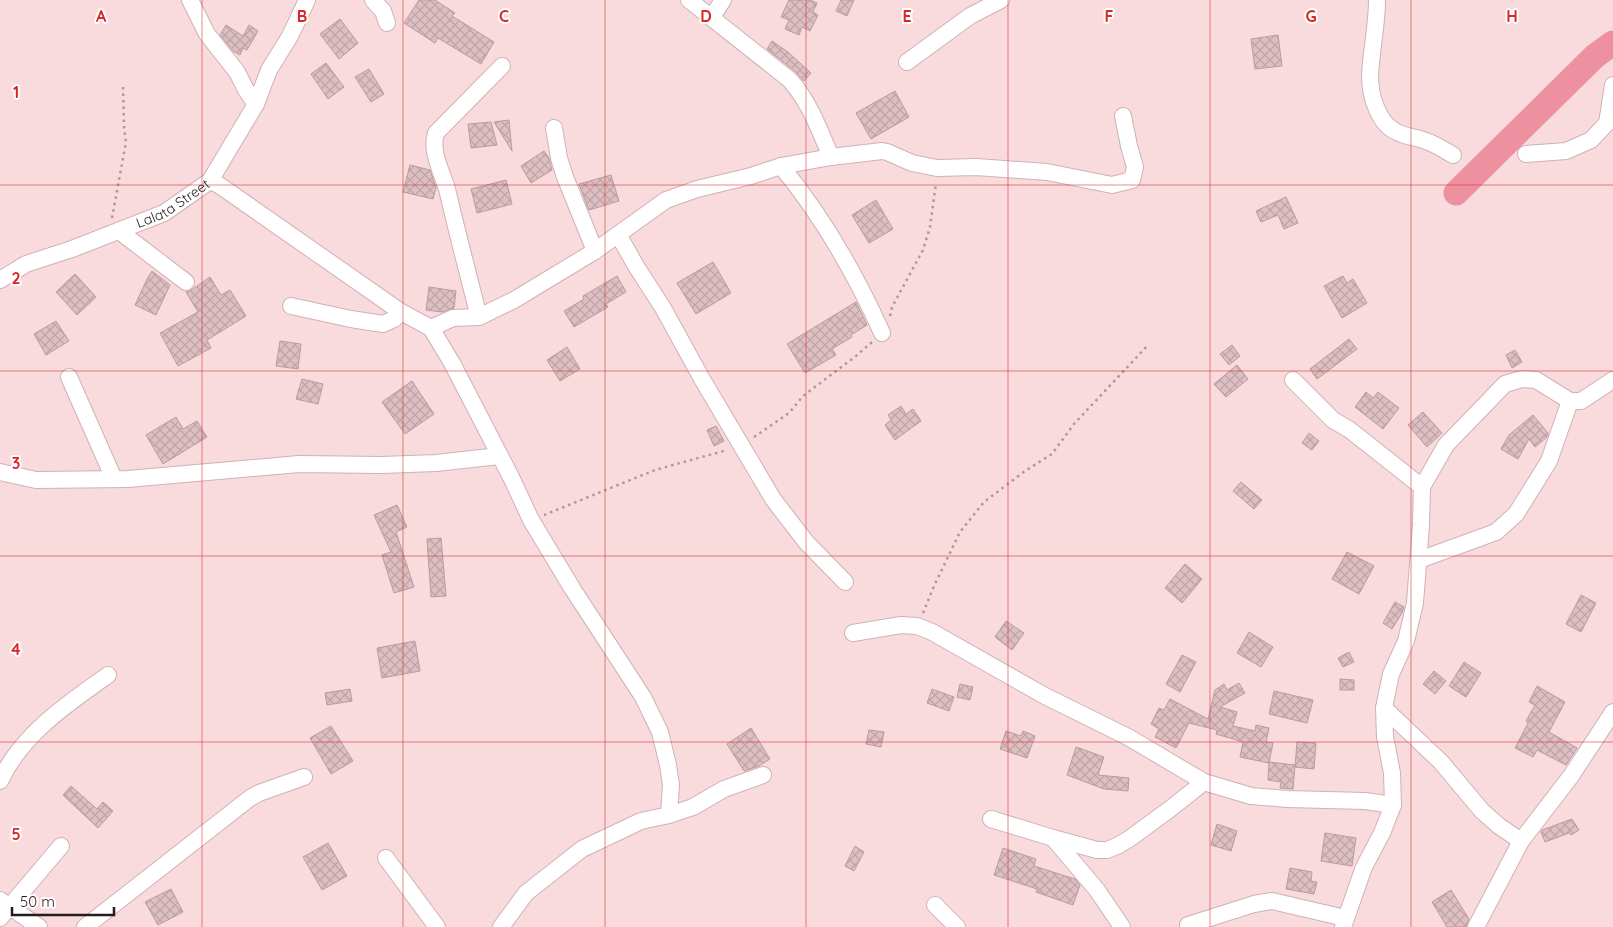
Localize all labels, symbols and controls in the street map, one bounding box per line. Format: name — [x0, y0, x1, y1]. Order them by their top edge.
text: A — [96, 6, 107, 26]
text: B — [297, 6, 307, 26]
text: C — [499, 6, 509, 26]
text: D — [700, 6, 712, 26]
text: E — [902, 6, 912, 26]
text: F — [1105, 6, 1114, 26]
text: G — [1305, 6, 1317, 26]
text: H — [1506, 6, 1518, 26]
text: 1 — [13, 82, 19, 102]
street label: Lalata Street — [134, 175, 214, 232]
text: 2 — [11, 268, 21, 288]
text: 3 — [12, 453, 20, 473]
text: 4 — [11, 639, 21, 659]
text: 5 — [11, 824, 21, 844]
scale bar — [12, 884, 115, 916]
text: 50 m — [20, 892, 55, 911]

